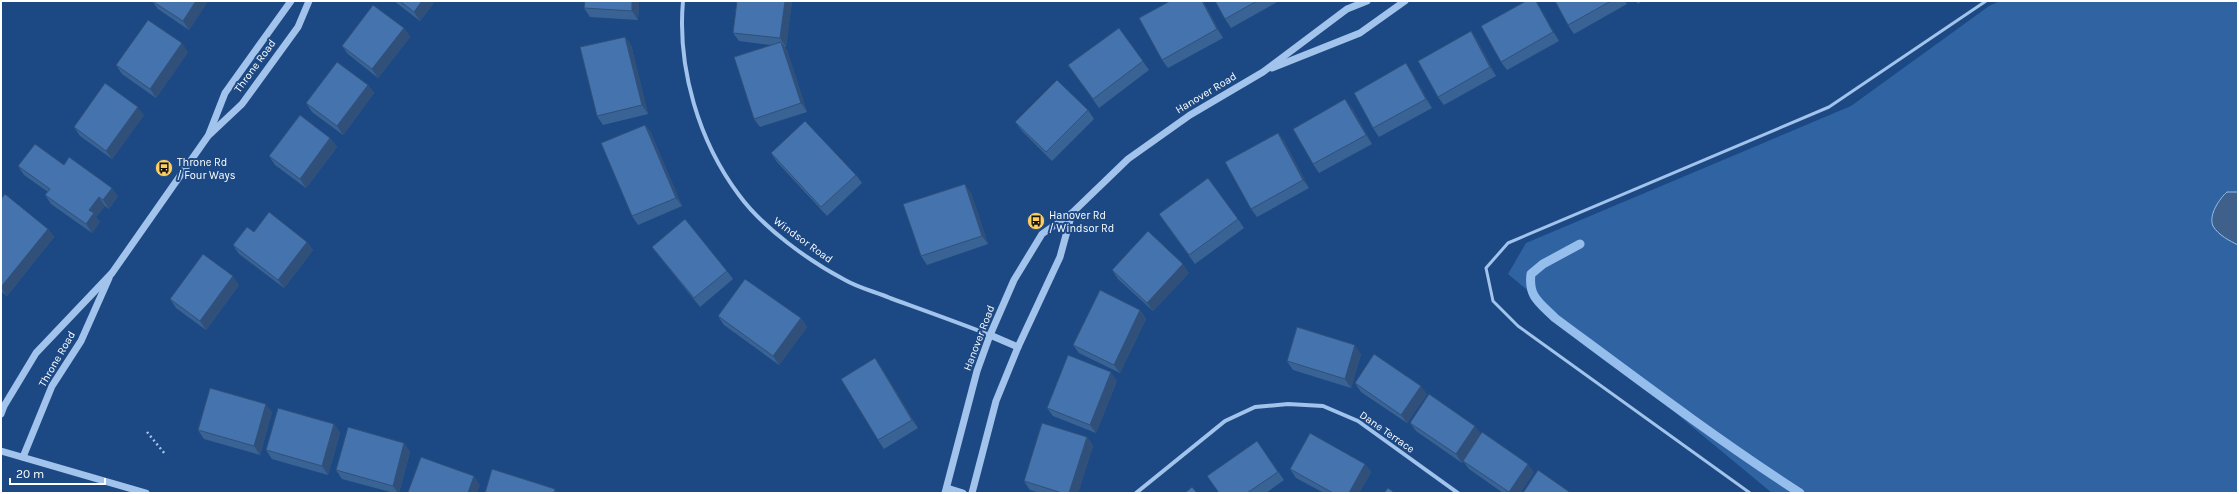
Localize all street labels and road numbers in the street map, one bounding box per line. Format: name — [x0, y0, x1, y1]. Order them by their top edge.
street label: Throne Road — [231, 37, 279, 95]
street label: Hanover Road — [1173, 70, 1239, 116]
street label: Windsor Road — [771, 214, 835, 266]
street label: Hanover Road — [961, 303, 997, 373]
street label: Throne Road — [36, 329, 78, 389]
street label: Dane Terrace — [1357, 408, 1417, 456]

